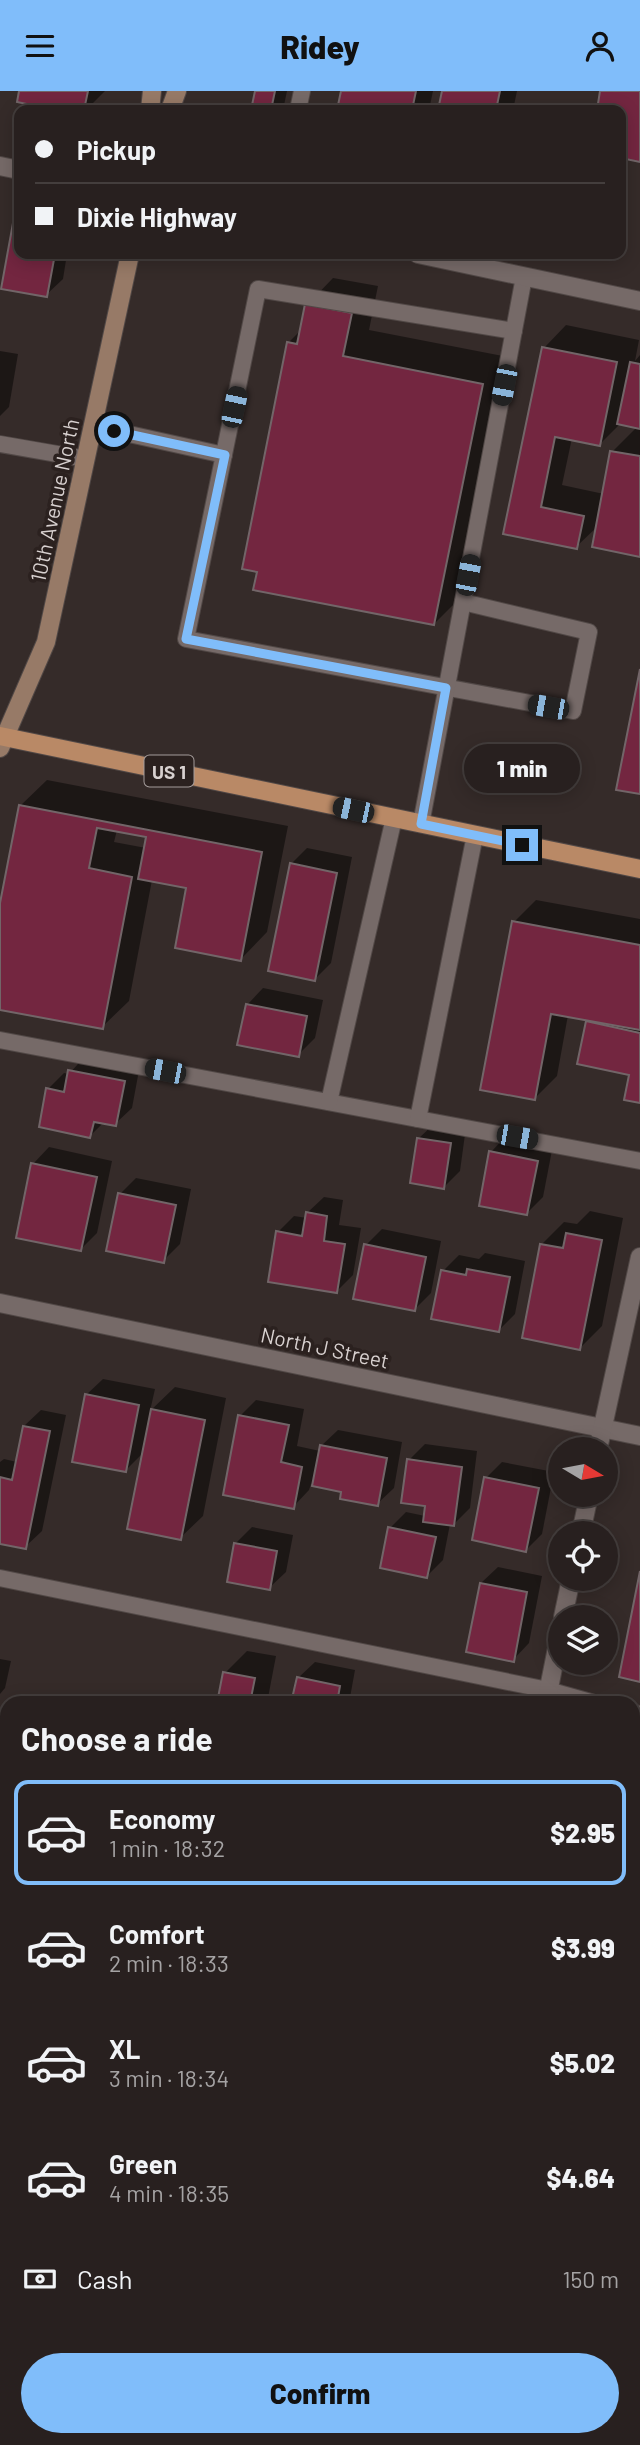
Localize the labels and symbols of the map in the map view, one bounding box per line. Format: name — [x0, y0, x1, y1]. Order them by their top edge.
car — [490, 362, 519, 408]
car — [220, 384, 249, 430]
route start — [98, 415, 130, 447]
street label: 10th Avenue North — [25, 416, 83, 584]
car — [454, 552, 483, 598]
car — [526, 693, 571, 721]
callout: 1 min — [464, 743, 580, 793]
road number: US 1 — [144, 755, 194, 786]
car — [331, 795, 376, 825]
route end — [506, 829, 538, 861]
car — [143, 1057, 188, 1085]
car — [495, 1123, 540, 1151]
street label: North J Street — [259, 1321, 391, 1373]
north arrow — [548, 1437, 618, 1507]

